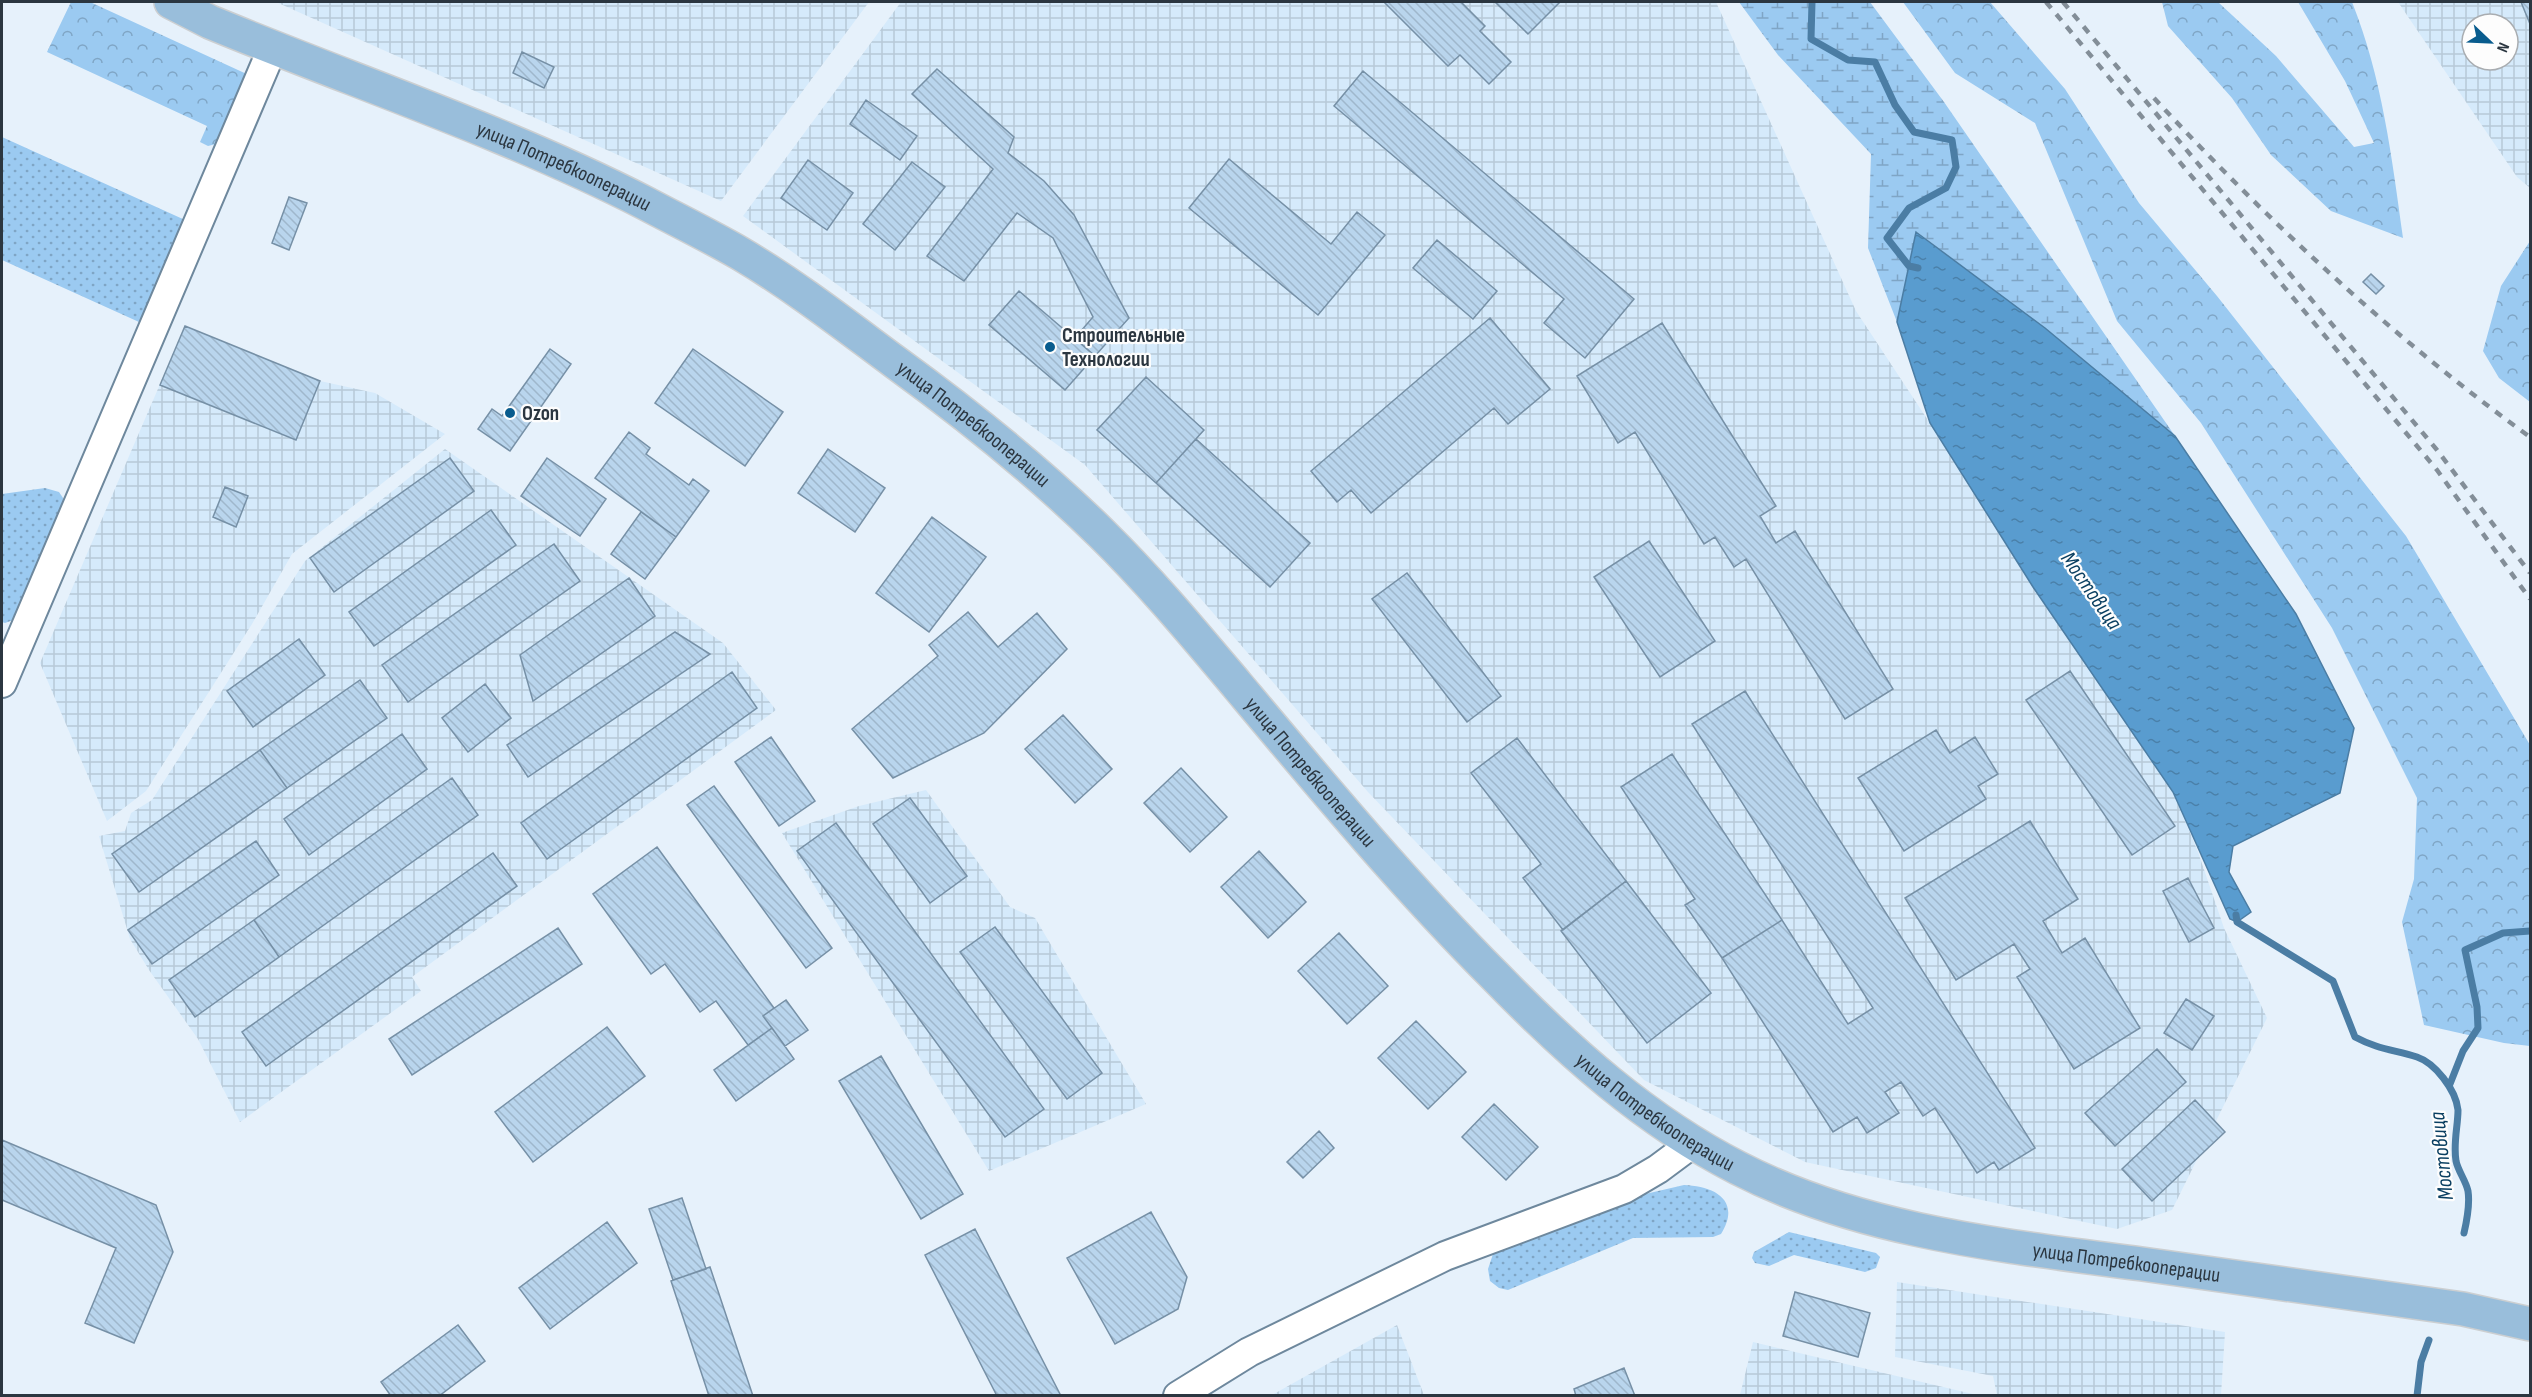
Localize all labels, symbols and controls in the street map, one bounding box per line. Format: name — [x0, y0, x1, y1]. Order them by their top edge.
north arrow — [2460, 12, 2520, 72]
text: N — [2492, 40, 2513, 55]
street label: улица Потребкооперации — [473, 116, 656, 217]
place label: Строительные Технологии — [1062, 323, 1185, 372]
marker: Строительные Технологии — [1043, 340, 1057, 354]
street label: улица Потребкооперации — [892, 355, 1055, 492]
place label: Ozon — [522, 401, 559, 426]
marker: Ozon — [503, 406, 517, 420]
water label: Мостовица — [2054, 547, 2128, 635]
street label: улица Потребкооперации — [1240, 692, 1381, 852]
street label: улица Потребкооперации — [1571, 1047, 1739, 1176]
water label: Мостовица — [2424, 1110, 2460, 1202]
street label: улица Потребкооперации — [2031, 1237, 2222, 1287]

